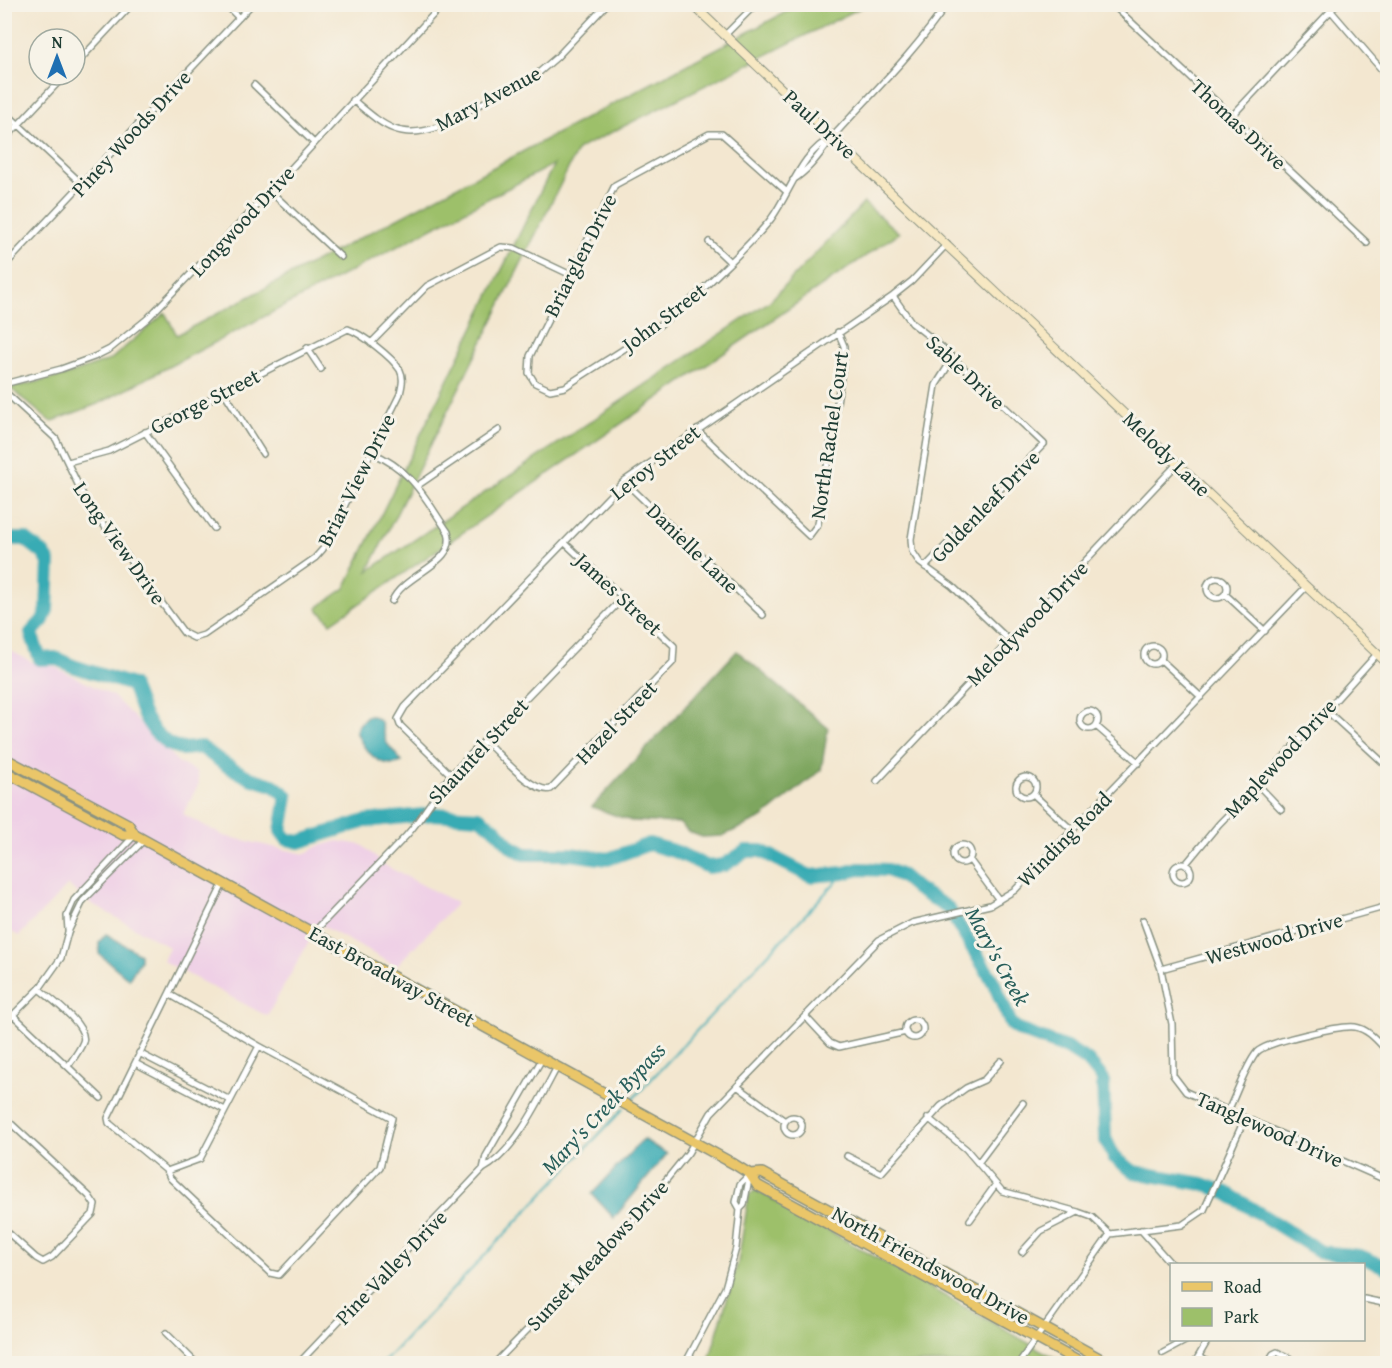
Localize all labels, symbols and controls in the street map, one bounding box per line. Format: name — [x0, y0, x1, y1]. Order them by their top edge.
north arrow — [27, 27, 87, 87]
text: N — [52, 30, 63, 54]
street label: Mary Avenue — [430, 57, 546, 139]
street label: Piney Woods Drive — [64, 62, 198, 203]
street label: Thomas Drive — [1184, 71, 1294, 177]
street label: Paul Drive — [776, 82, 864, 166]
street label: Longwood Drive — [182, 158, 302, 284]
street label: Briarglen Drive — [536, 188, 624, 322]
street label: John Street — [613, 275, 713, 361]
street label: Sable Drive — [919, 327, 1013, 417]
street label: North Rachel Court — [802, 348, 856, 521]
street label: George Street — [145, 360, 266, 442]
street label: Melody Lane — [1116, 404, 1218, 504]
street label: Briar View Drive — [309, 408, 403, 552]
street label: Leroy Street — [603, 416, 707, 507]
street label: Goldenleaf Drive — [923, 443, 1047, 569]
street label: Long View Drive — [66, 475, 174, 611]
street label: Danielle Lane — [640, 496, 746, 600]
street label: James Street — [566, 543, 670, 643]
street label: Melodywood Drive — [959, 553, 1095, 693]
street label: Hazel Street — [568, 672, 665, 771]
street label: Shauntel Street — [420, 690, 536, 811]
street label: Maplewood Drive — [1216, 691, 1344, 825]
street label: Winding Road — [1009, 784, 1119, 894]
water label: Mary's Creek — [958, 901, 1039, 1012]
street label: Westwood Drive — [1202, 904, 1346, 972]
street label: East Broadway Street — [303, 917, 481, 1035]
water label: Mary's Creek Bypass — [533, 1035, 673, 1181]
street label: Tanglewood Drive — [1192, 1083, 1349, 1175]
street label: Sunset Meadows Drive — [518, 1172, 676, 1338]
street label: North Friendswood Drive — [826, 1198, 1036, 1332]
street label: Pine Valley Drive — [328, 1202, 454, 1332]
legend — [1170, 1263, 1365, 1341]
text: Road — [1224, 1273, 1262, 1300]
text: Park — [1224, 1303, 1260, 1330]

